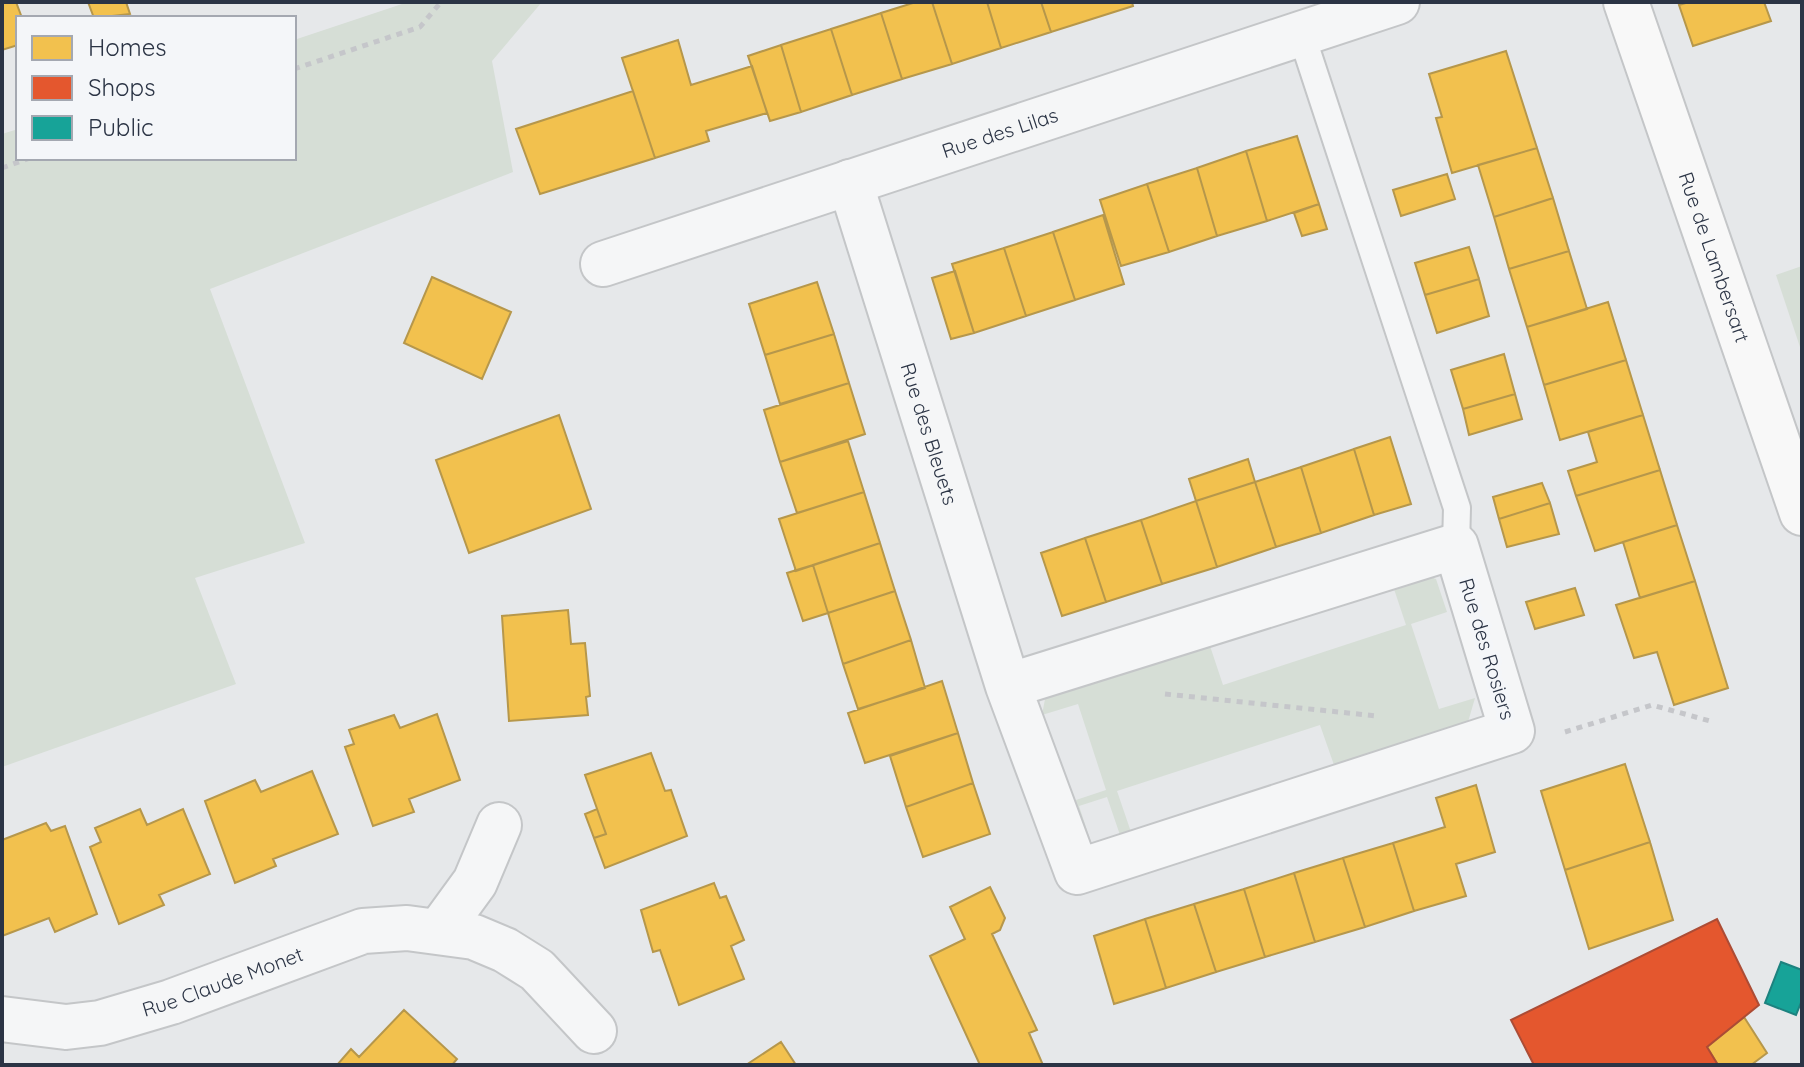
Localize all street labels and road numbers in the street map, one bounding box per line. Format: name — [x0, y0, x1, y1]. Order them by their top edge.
street label: Rue des Lilas — [939, 102, 1061, 163]
street label: Rue de Lambersart — [1673, 169, 1755, 346]
street label: Rue des Bleuets — [895, 360, 963, 508]
street label: Rue des Rosiers — [1454, 575, 1521, 723]
street label: Rue Claude Monet — [139, 941, 307, 1022]

